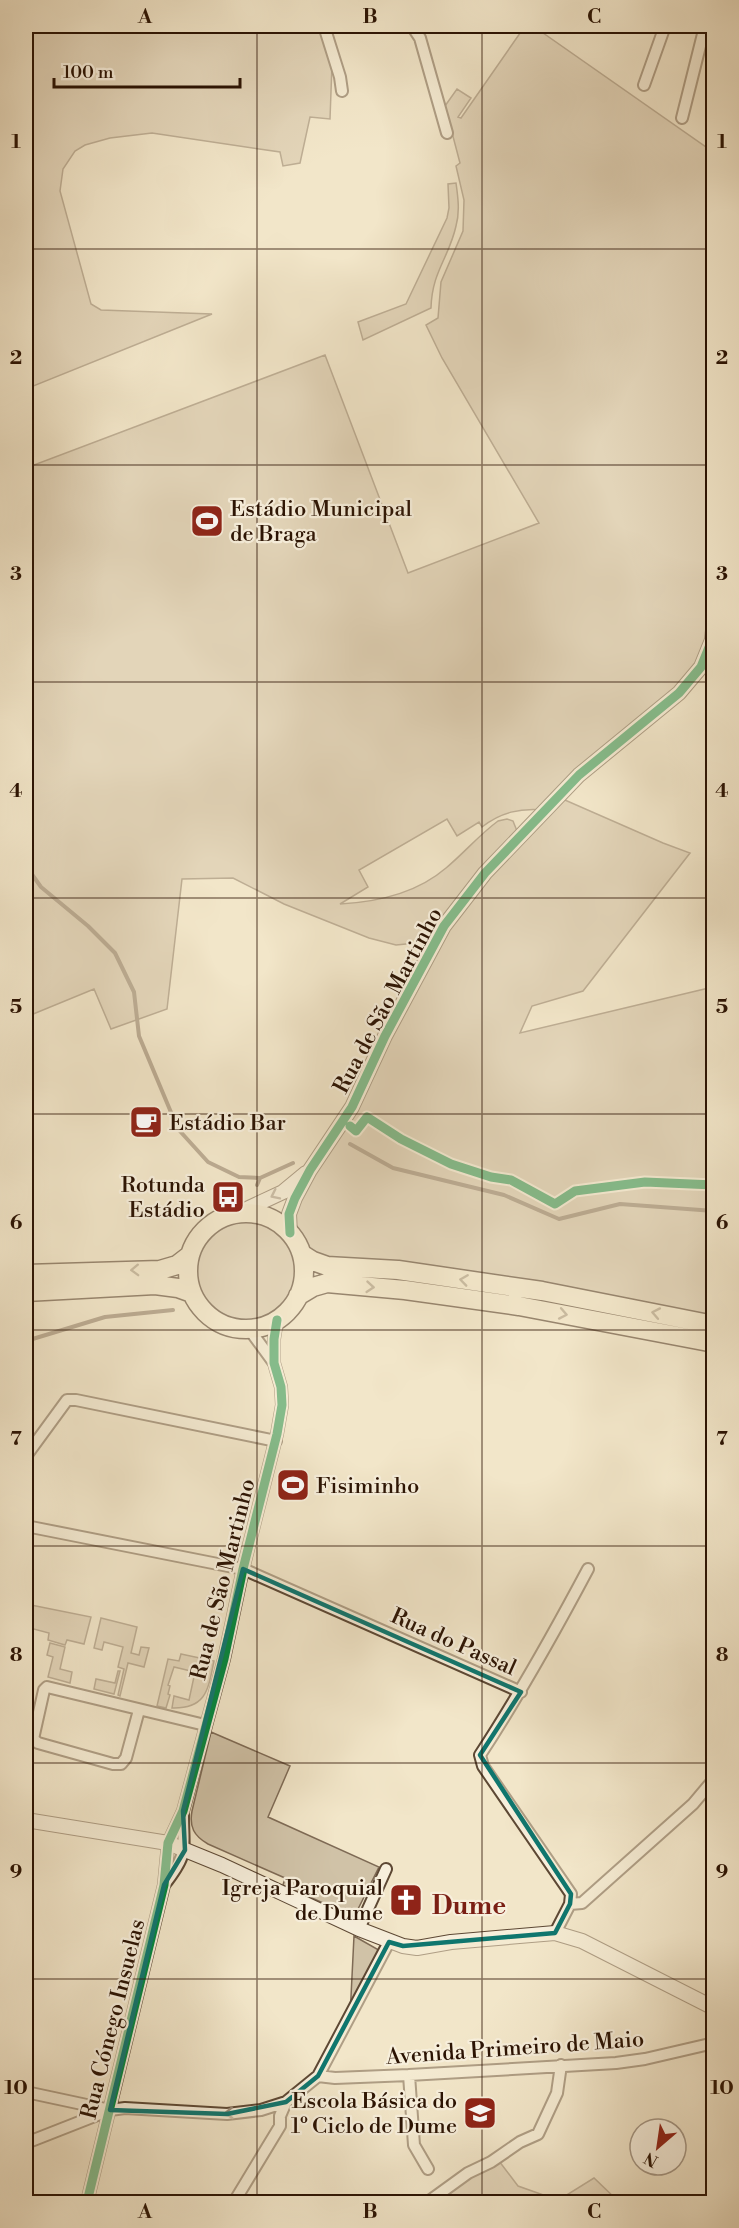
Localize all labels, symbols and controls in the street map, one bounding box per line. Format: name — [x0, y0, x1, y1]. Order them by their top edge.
text: A — [137, 5, 153, 30]
text: B — [362, 5, 378, 30]
text: C — [587, 5, 601, 30]
scale bar — [54, 51, 240, 89]
text: 100 m — [63, 61, 114, 84]
text: 1 — [11, 130, 21, 155]
text: 1 — [717, 130, 727, 155]
text: 2 — [10, 346, 22, 371]
text: 2 — [716, 346, 728, 371]
place label: Estádio Municipal de Braga — [230, 496, 413, 548]
sports icon: Estádio Municipal de Braga — [189, 503, 225, 539]
text: 3 — [10, 562, 22, 587]
text: 3 — [716, 562, 728, 587]
text: 4 — [9, 779, 23, 804]
text: 4 — [715, 779, 729, 804]
street label: Rua de São Martinho — [328, 903, 449, 1098]
text: 5 — [10, 995, 22, 1020]
text: 5 — [716, 995, 728, 1020]
cafe icon: Estádio Bar — [128, 1104, 164, 1140]
place label: Estádio Bar — [169, 1110, 286, 1137]
place label: Rotunda Estádio — [121, 1172, 206, 1224]
bus stop icon: Rotunda Estádio — [210, 1179, 246, 1215]
one-way arrow — [271, 1188, 282, 1199]
text: 6 — [10, 1211, 23, 1236]
text: 6 — [716, 1211, 729, 1236]
one-way arrow — [130, 1264, 139, 1277]
one-way arrow — [459, 1274, 469, 1286]
one-way arrow — [366, 1280, 375, 1293]
one-way arrow — [651, 1307, 661, 1320]
one-way arrow — [559, 1308, 568, 1320]
text: 7 — [10, 1427, 22, 1452]
text: 7 — [716, 1427, 728, 1452]
sports icon: Fisiminho — [275, 1467, 311, 1503]
place label: Fisiminho — [316, 1473, 420, 1500]
street label: Rua de São Martinho — [185, 1476, 262, 1683]
street label: Rua do Passal — [386, 1603, 521, 1682]
text: 8 — [10, 1643, 23, 1668]
text: 8 — [716, 1643, 729, 1668]
text: 9 — [10, 1860, 22, 1885]
text: 9 — [716, 1860, 728, 1885]
place label: Igreja Paroquial de Dume — [222, 1875, 383, 1927]
church icon: Igreja Paroquial de Dume — [388, 1882, 424, 1918]
district label: Dume — [432, 1890, 506, 1922]
street label: Rua Cónego Insuelas — [76, 1916, 151, 2122]
street label: Avenida Primeiro de Maio — [384, 2026, 645, 2071]
text: 10 — [4, 2076, 28, 2101]
text: 10 — [710, 2076, 734, 2101]
place label: Escola Básica do 1º Ciclo de Dume — [291, 2088, 457, 2140]
school or university icon: Escola Básica do 1º Ciclo de Dume — [462, 2095, 498, 2131]
one-way arrow — [224, 2106, 233, 2119]
north arrow — [628, 2117, 688, 2177]
text: N — [641, 2147, 662, 2171]
text: A — [137, 2200, 153, 2225]
text: B — [362, 2200, 378, 2225]
text: C — [587, 2200, 601, 2225]

